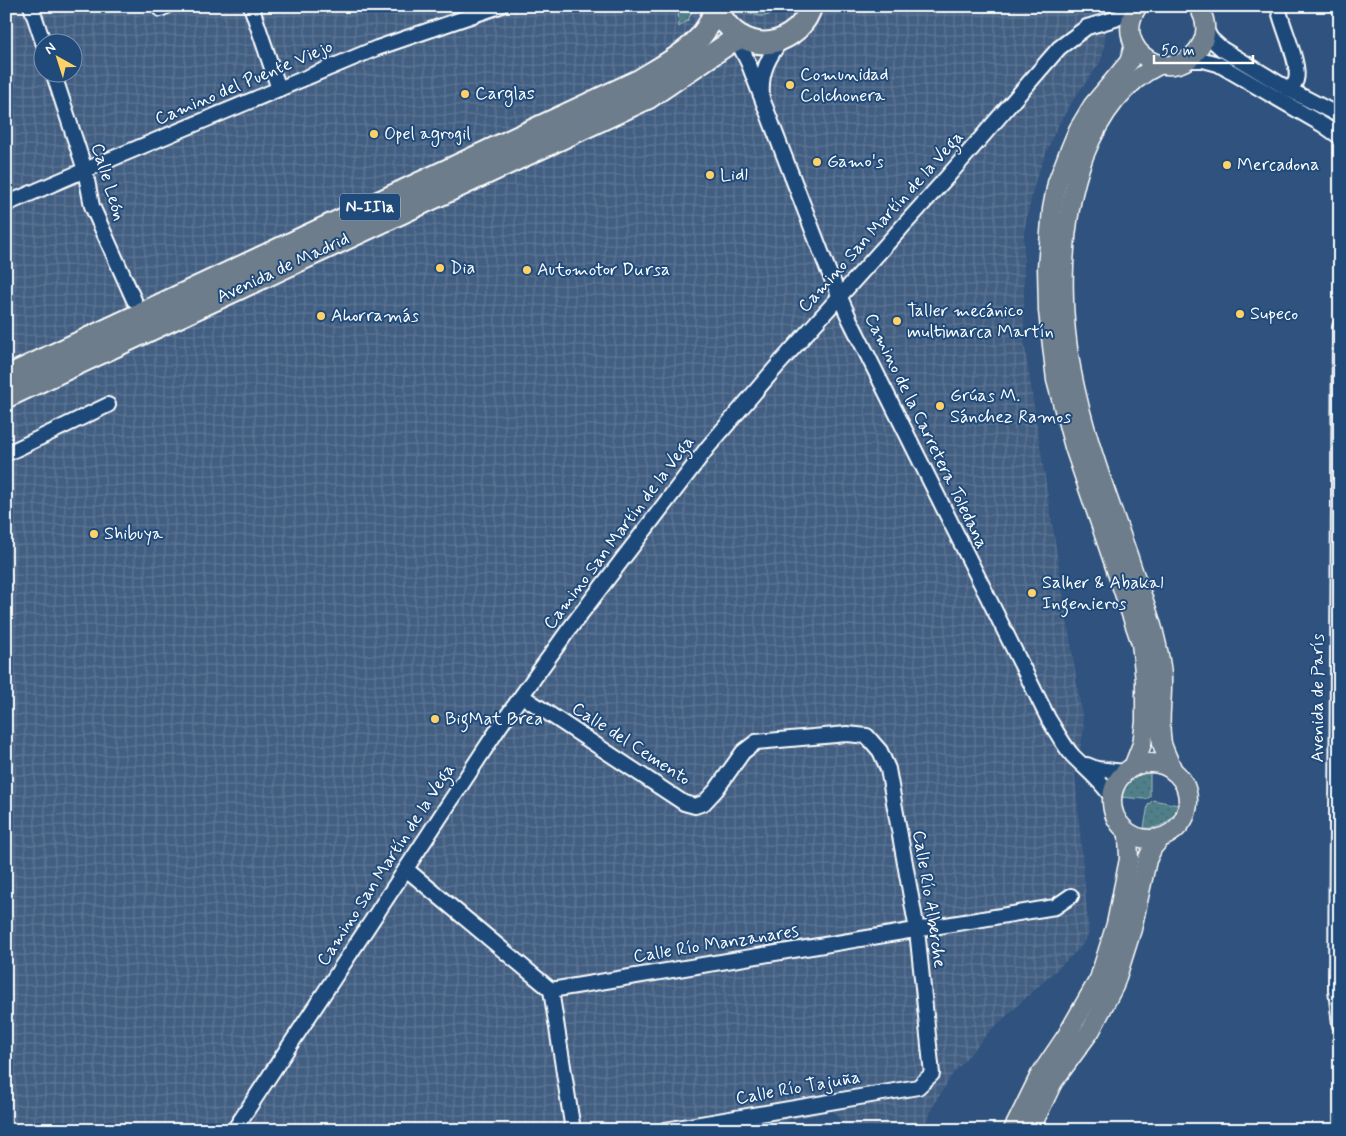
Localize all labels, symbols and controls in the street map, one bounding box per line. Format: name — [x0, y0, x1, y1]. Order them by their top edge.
north arrow — [32, 32, 82, 82]
scale bar — [1154, 32, 1252, 64]
street label: Camino del Puente Viejo — [151, 35, 337, 131]
text: N — [41, 39, 60, 59]
text: 50 m — [1161, 41, 1195, 61]
place label: Comunidad Colchonera — [800, 63, 889, 108]
marker: Comunidad Colchonera — [784, 79, 796, 91]
place label: Carglas — [475, 82, 535, 107]
marker: Carglas — [459, 88, 471, 100]
place label: Opel agrogil — [384, 122, 471, 147]
street label: Camino San Martín de la Vega — [793, 126, 971, 319]
marker: Opel agrogil — [368, 128, 380, 140]
street label: Calle León — [85, 140, 131, 224]
place label: Gamo's — [827, 150, 884, 174]
place label: Mercadona — [1237, 153, 1320, 177]
marker: Gamo's — [811, 156, 823, 168]
marker: Mercadona — [1221, 159, 1233, 171]
place label: Lidl — [720, 163, 748, 187]
marker: Lidl — [704, 169, 716, 181]
road number: N-IIIa — [340, 193, 400, 220]
street label: Avenida de Madrid — [213, 227, 353, 309]
place label: Dia — [450, 256, 475, 280]
place label: Automotor Dursa — [537, 258, 670, 282]
marker: Dia — [434, 262, 446, 274]
marker: Automotor Dursa — [521, 264, 533, 276]
place label: Taller mecánico multimarca Martín — [907, 299, 1054, 344]
place label: Supeco — [1250, 302, 1298, 326]
place label: Ahorramás — [331, 304, 419, 328]
marker: Supeco — [1234, 308, 1246, 320]
street label: Camino de la Carretera Toledana — [858, 309, 994, 553]
marker: Ahorramás — [315, 310, 327, 322]
marker: Taller mecánico multimarca Martín — [891, 315, 903, 327]
place label: Grúas M. Sánchez Ramos — [950, 384, 1071, 429]
marker: Grúas M. Sánchez Ramos — [934, 400, 946, 412]
street label: Camino San Martín de la Vega — [538, 431, 701, 636]
place label: Shibuya — [104, 522, 163, 546]
marker: Shibuya — [88, 528, 100, 540]
place label: Salher & Abakal Ingenieros — [1042, 571, 1163, 618]
marker: Salher & Abakal Ingenieros — [1026, 587, 1038, 599]
street label: Avenida de París — [1306, 633, 1330, 762]
street label: Calle del Cemento — [567, 697, 695, 791]
place label: BigMat Brea — [445, 707, 543, 733]
marker: BigMat Brea — [429, 713, 441, 725]
street label: Camino San Martín de la Vega — [311, 759, 462, 972]
street label: Calle Río Alberche — [906, 829, 952, 970]
street label: Calle Río Manzanares — [632, 919, 800, 969]
street label: Calle Río Tajuña — [734, 1065, 862, 1111]

